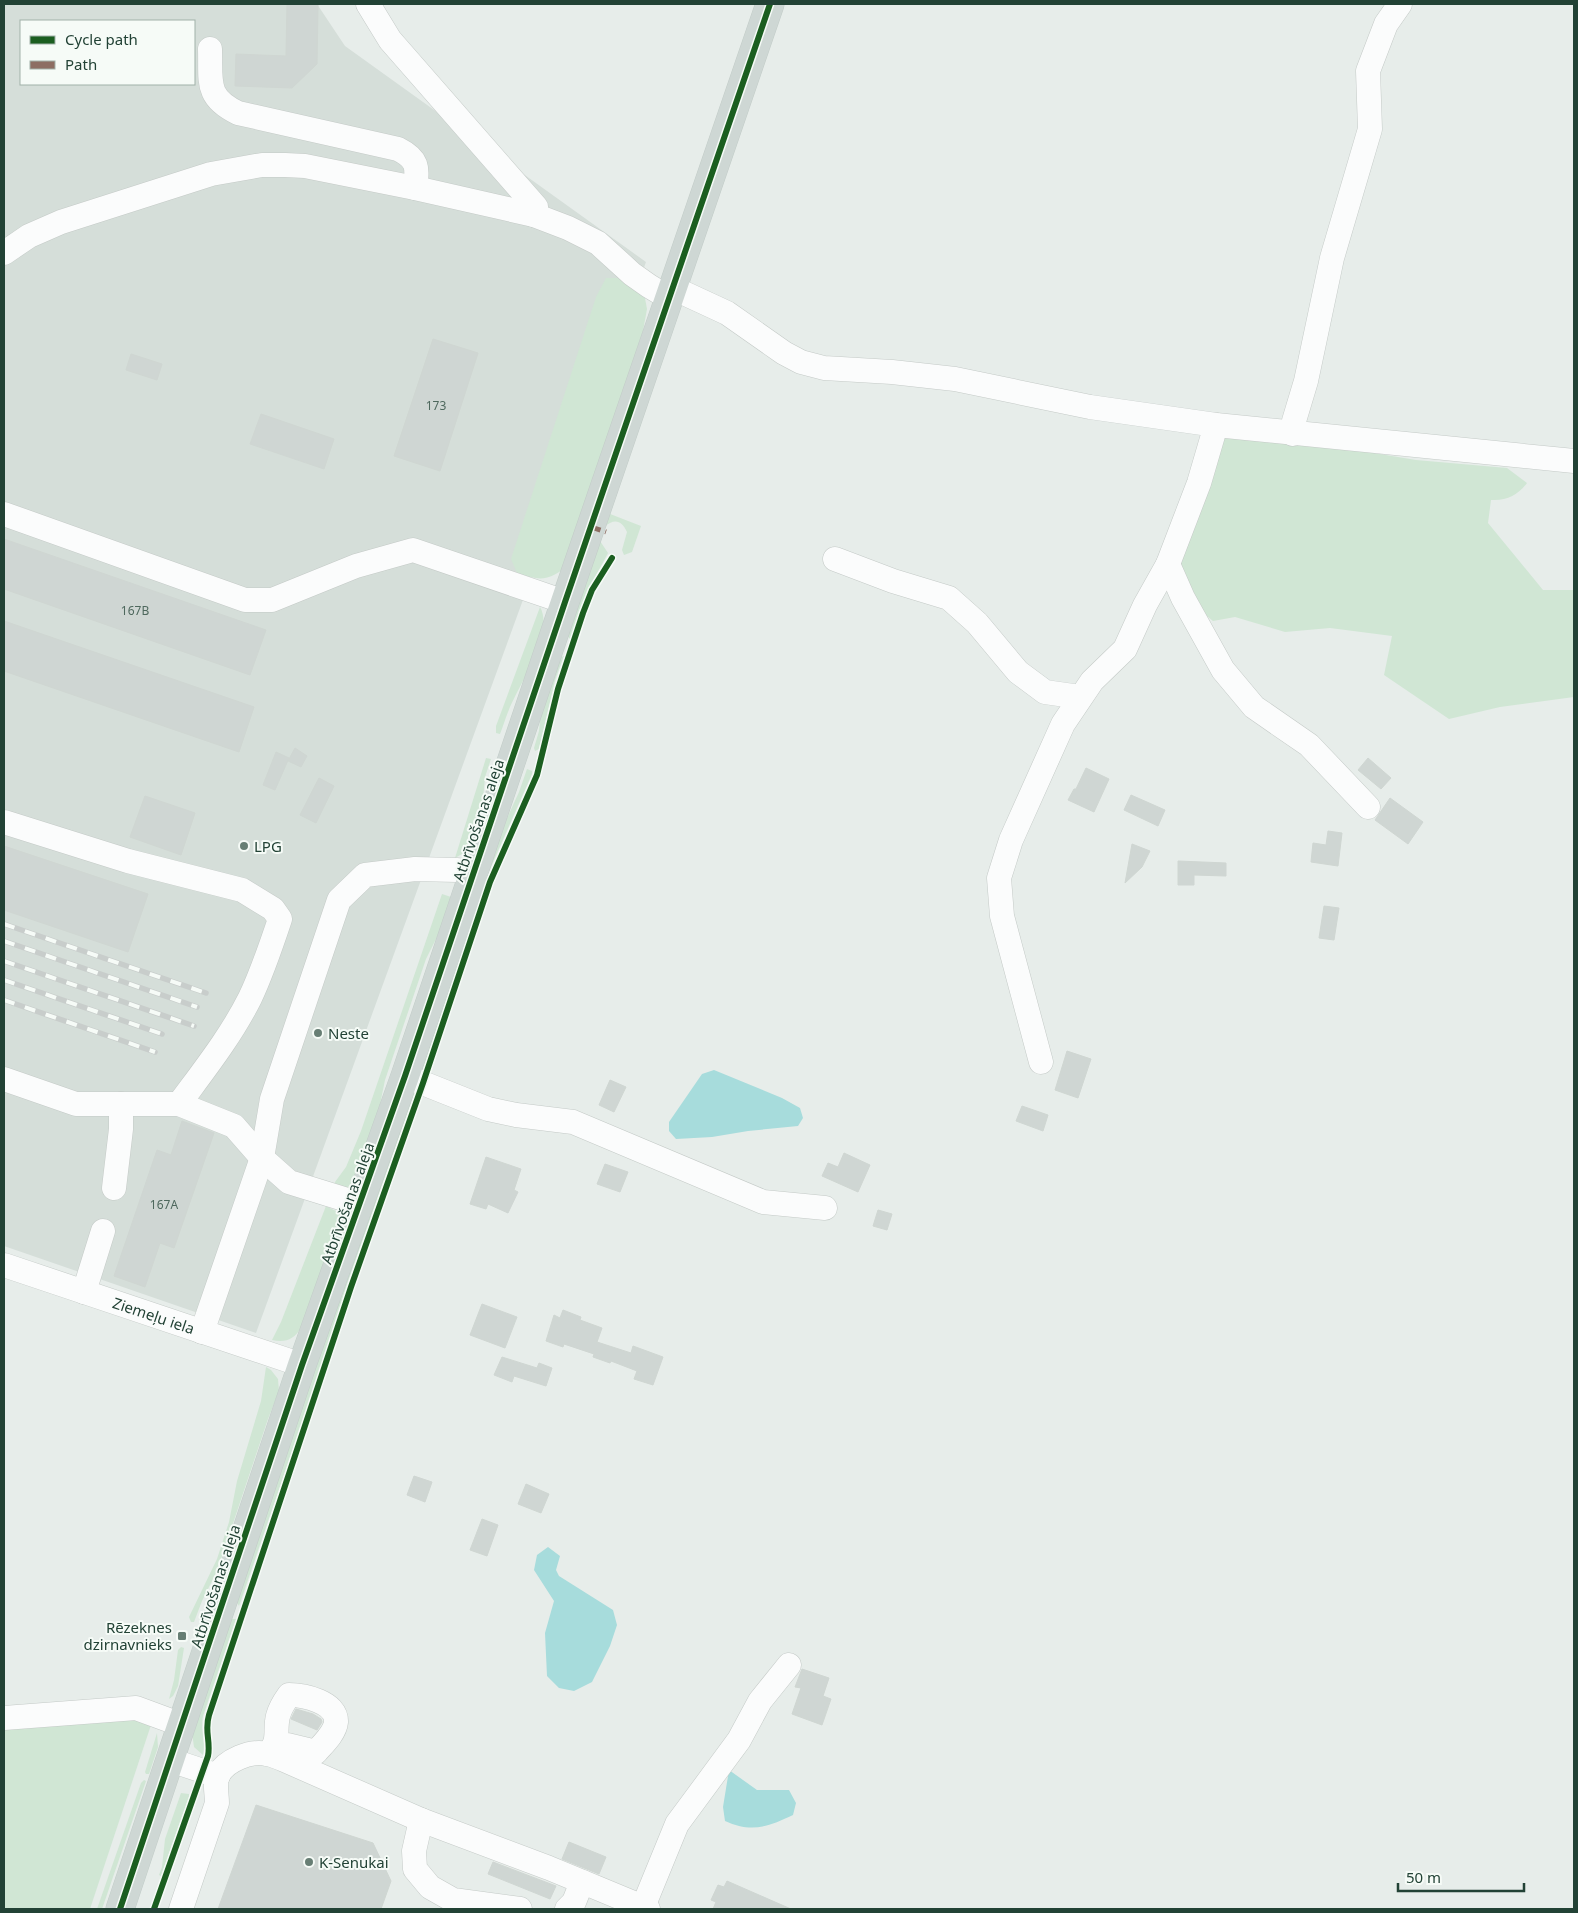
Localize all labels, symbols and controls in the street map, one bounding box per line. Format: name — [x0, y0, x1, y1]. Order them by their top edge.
legend — [20, 20, 195, 85]
text: Cycle path — [65, 29, 138, 49]
text: Path — [65, 54, 97, 74]
house number: 173 — [426, 397, 446, 414]
house number: 167B — [121, 602, 149, 619]
street label: Atbrīvošanas aleja — [448, 756, 508, 884]
place label: LPG — [254, 836, 282, 856]
marker: LPG — [238, 840, 250, 852]
place label: Neste — [328, 1023, 369, 1043]
marker: Neste — [312, 1027, 324, 1039]
street label: Atbrīvošanas aleja — [316, 1139, 378, 1267]
house number: 167A — [150, 1196, 178, 1213]
street label: Ziemeļu iela — [110, 1292, 197, 1338]
street label: Atbrīvošanas aleja — [186, 1522, 244, 1650]
place label: Rēzeknes dzirnavnieks — [84, 1617, 172, 1654]
marker: Rēzeknes dzirnavnieks — [176, 1630, 188, 1642]
place label: K-Senukai — [319, 1852, 389, 1872]
marker: K-Senukai — [303, 1856, 315, 1868]
scale bar — [1398, 1860, 1524, 1892]
text: 50 m — [1406, 1867, 1441, 1887]

